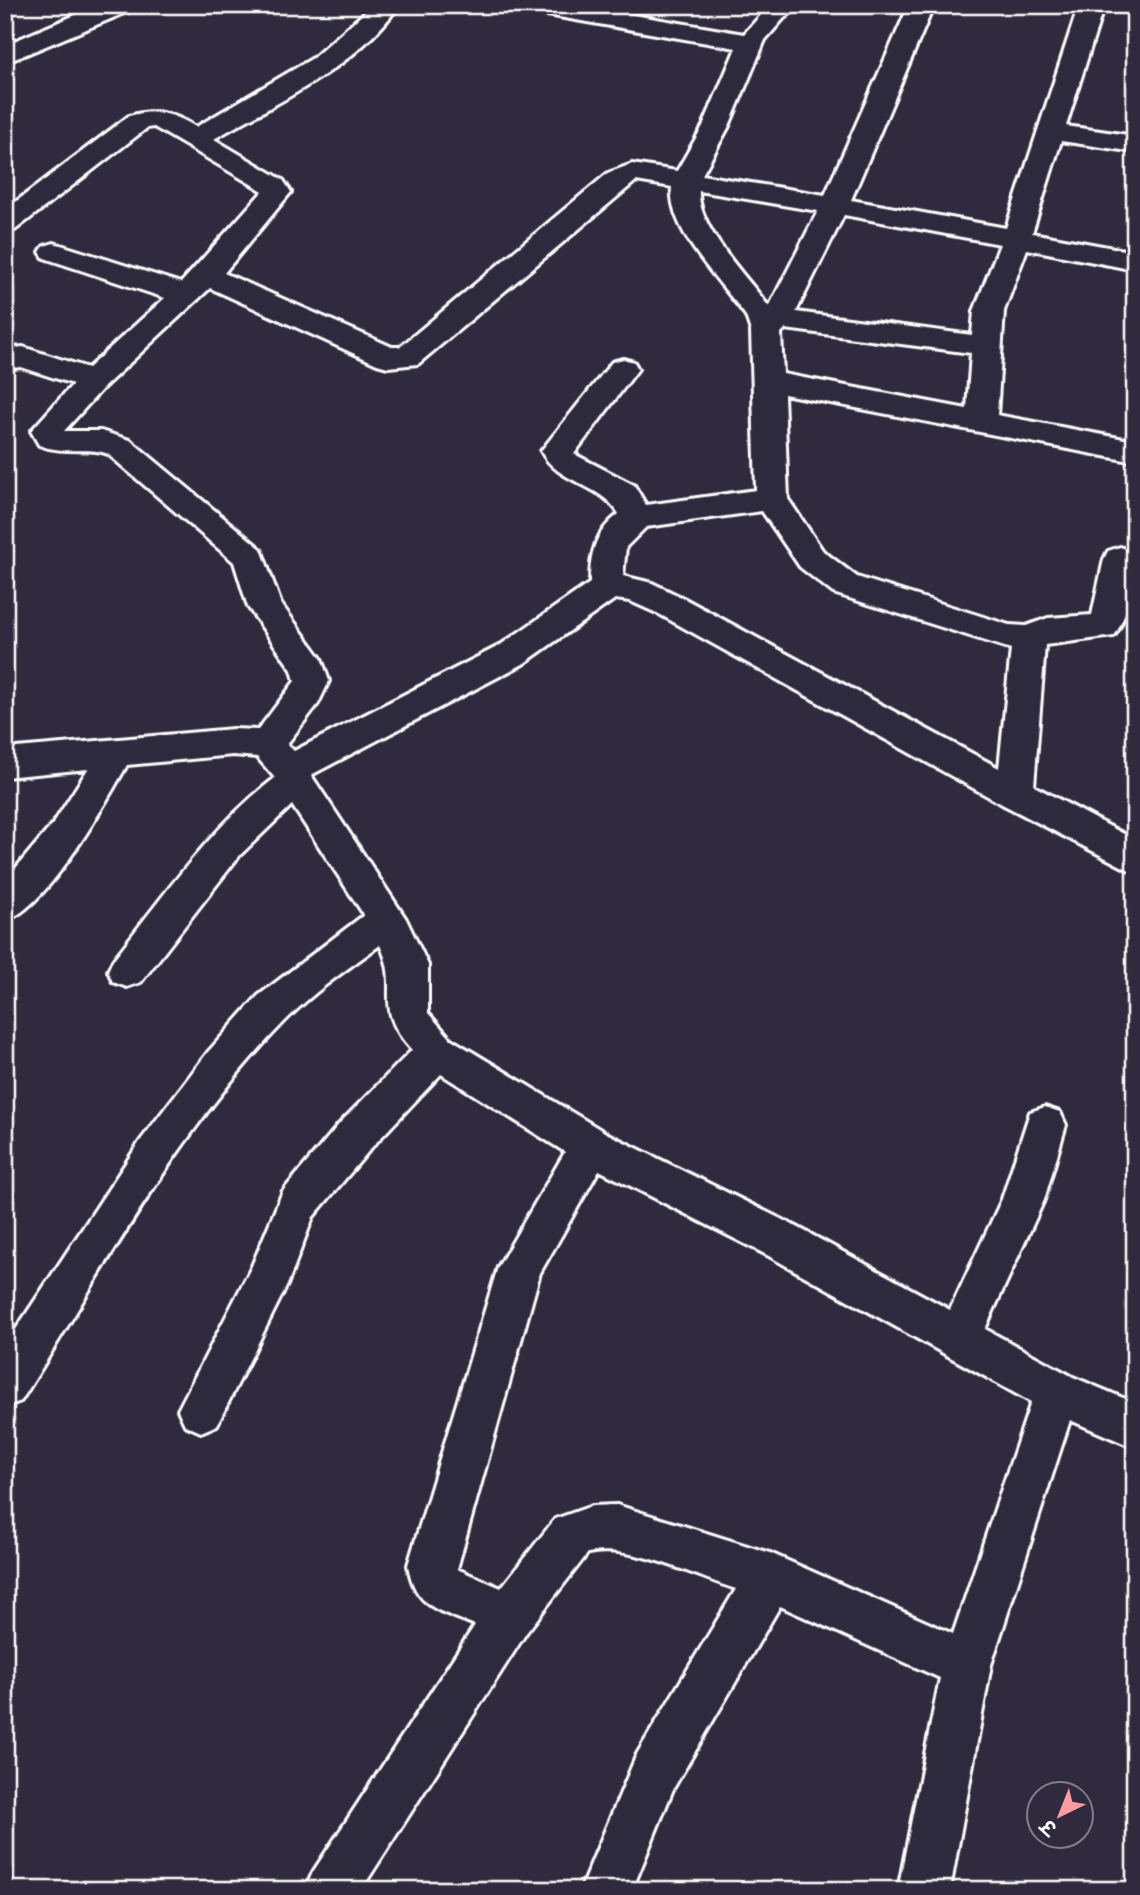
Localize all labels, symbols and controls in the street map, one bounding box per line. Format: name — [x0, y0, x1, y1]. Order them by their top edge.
north arrow — [1024, 1780, 1094, 1850]
text: उ — [1031, 1809, 1066, 1845]

